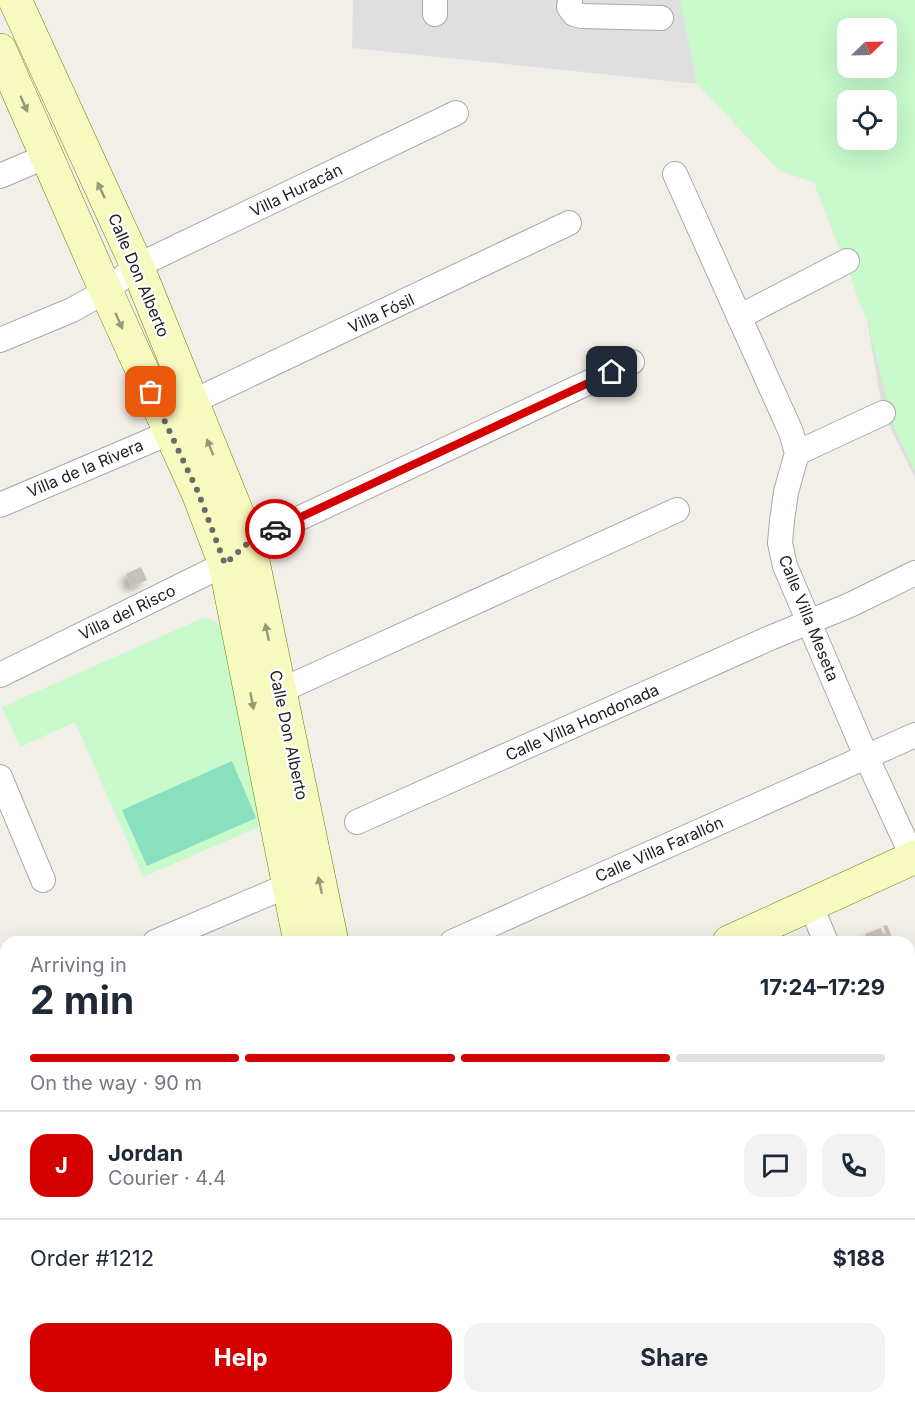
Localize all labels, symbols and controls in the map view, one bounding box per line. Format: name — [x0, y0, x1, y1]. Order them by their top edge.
north arrow — [837, 18, 897, 78]
map controls — [837, 18, 897, 150]
button: locate — [837, 90, 897, 150]
one-way arrow — [19, 95, 29, 113]
street label: Villa Huracán — [247, 159, 345, 221]
one-way arrow — [97, 181, 106, 198]
street label: Calle Don Alberto — [104, 210, 174, 340]
street label: Villa Fósil — [345, 289, 417, 337]
one-way arrow — [114, 312, 124, 330]
pin — [586, 346, 637, 397]
icon: home — [595, 355, 628, 388]
pin — [125, 366, 176, 417]
icon: bag — [134, 375, 167, 408]
street label: Villa de la Rivera — [24, 435, 146, 501]
one-way arrow — [205, 437, 215, 455]
courier — [245, 499, 305, 559]
icon: car — [259, 513, 292, 546]
street label: Calle Villa Meseta — [775, 552, 843, 684]
street label: Villa del Risco — [75, 580, 179, 644]
one-way arrow — [262, 623, 272, 641]
street label: Calle Don Alberto — [265, 668, 313, 802]
street label: Calle Villa Hondonada — [502, 679, 662, 765]
one-way arrow — [248, 691, 257, 710]
street label: Calle Villa Farallón — [592, 812, 726, 886]
one-way arrow — [315, 875, 324, 894]
text: Arriving in — [30, 953, 127, 977]
text: 17:24–17:29 — [760, 974, 885, 1000]
text: 2 min — [30, 976, 134, 1023]
text: On the way · 90 m — [30, 1071, 202, 1095]
button: chat — [744, 1134, 807, 1197]
button: phone — [822, 1134, 885, 1197]
text: Jordan — [108, 1140, 183, 1166]
text: J — [55, 1152, 68, 1178]
text: Courier · 4.4 — [108, 1166, 226, 1190]
text: Order #1212 — [30, 1245, 154, 1271]
text: $188 — [832, 1245, 885, 1271]
button: Help — [30, 1323, 452, 1392]
button: Share — [464, 1323, 885, 1392]

